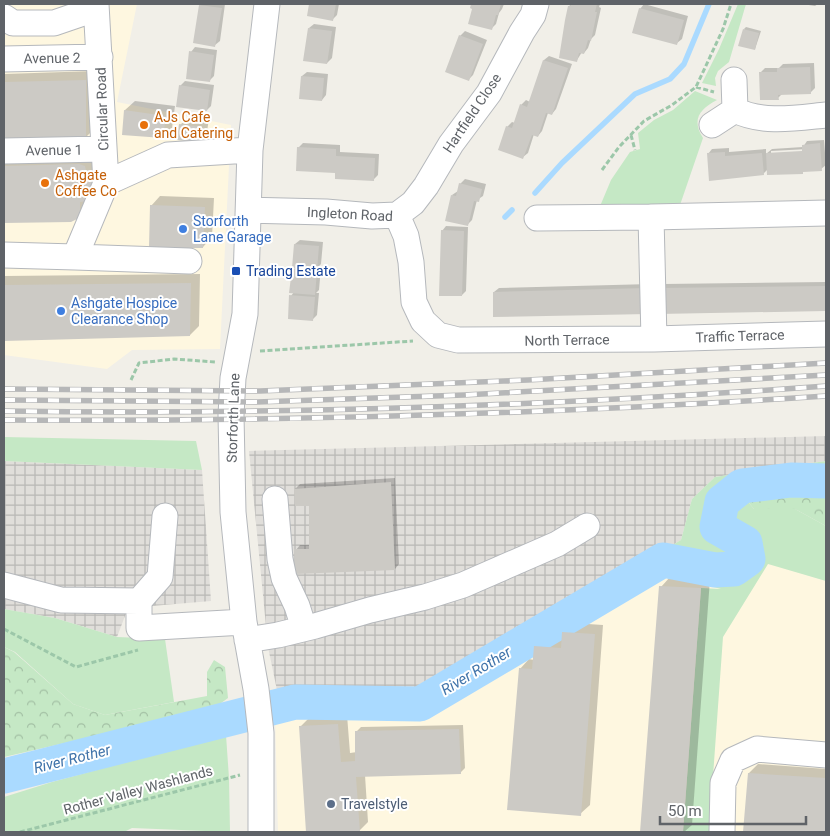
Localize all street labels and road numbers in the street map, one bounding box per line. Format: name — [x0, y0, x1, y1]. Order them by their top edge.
street label: Avenue 2 — [23, 50, 81, 66]
street label: Circular Road — [93, 67, 111, 151]
street label: Hartfield Close — [440, 70, 504, 156]
street label: Avenue 1 — [25, 142, 83, 158]
street label: Ingleton Road — [307, 204, 393, 224]
street label: Traffic Terrace — [695, 326, 785, 346]
street label: North Terrace — [524, 331, 610, 349]
street label: Storforth Lane — [223, 373, 243, 463]
street label: Rother Valley Washlands — [62, 762, 214, 818]

